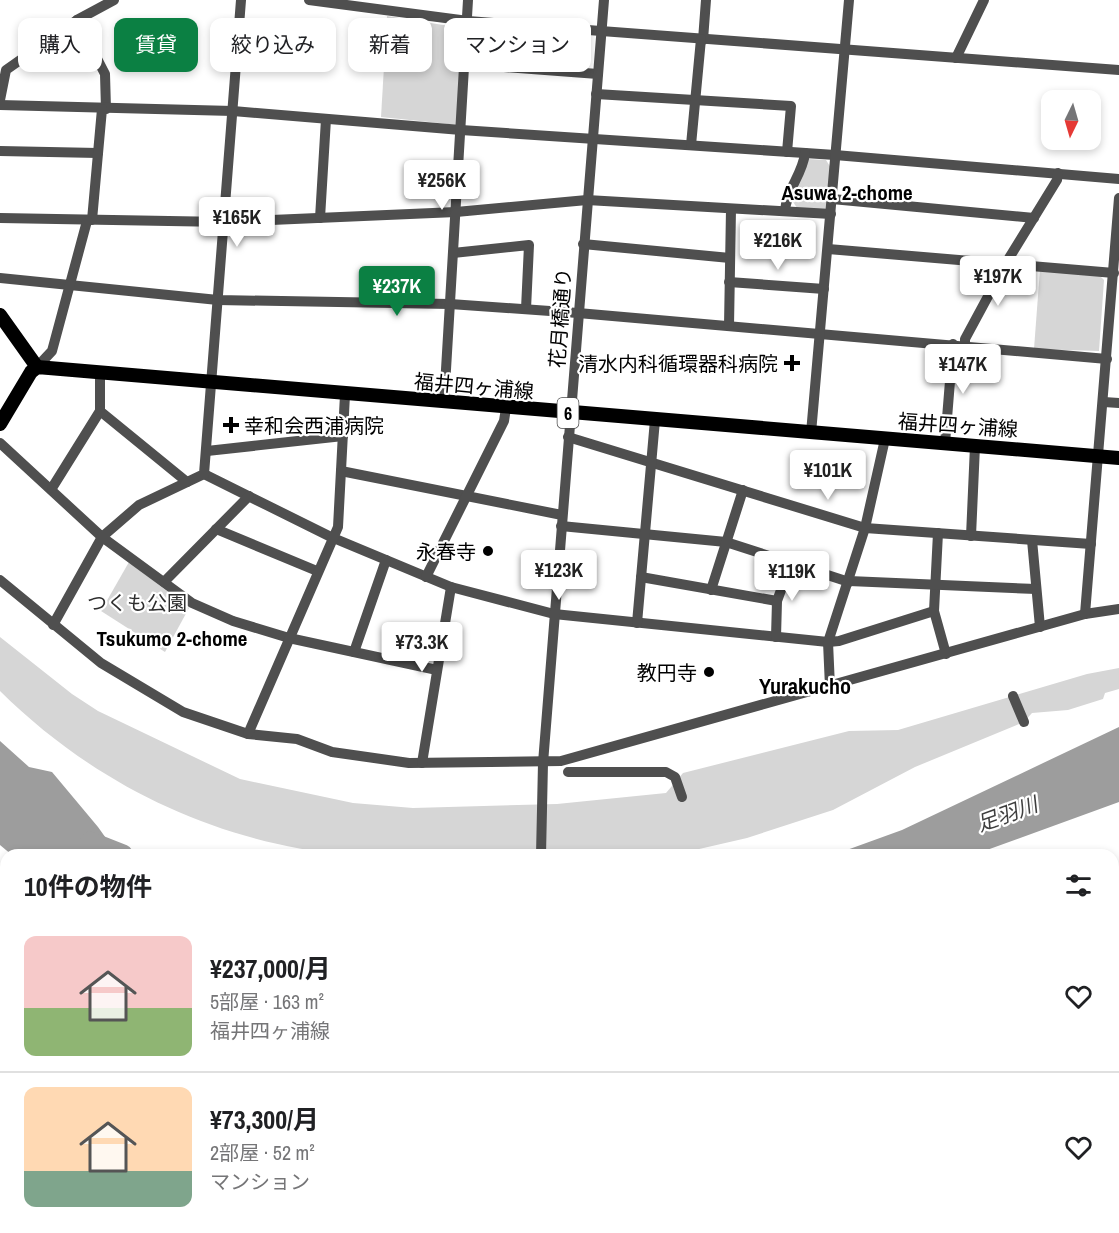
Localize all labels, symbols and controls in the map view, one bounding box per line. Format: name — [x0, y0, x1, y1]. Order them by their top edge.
chip: 購入 — [18, 18, 102, 72]
chip: 賃貸 — [114, 18, 198, 72]
chip: 絞り込み — [210, 18, 336, 72]
chip: 新着 — [348, 18, 432, 72]
chip: マンション — [444, 18, 591, 72]
north arrow — [1041, 90, 1101, 150]
map controls — [1041, 90, 1101, 150]
pin: ¥256K — [400, 160, 484, 211]
text: ¥256K — [418, 166, 466, 193]
district label: Asuwa 2-chome — [781, 178, 913, 207]
pin: ¥165K — [195, 197, 279, 248]
text: ¥165K — [213, 203, 261, 230]
pin: ¥216K — [736, 220, 820, 271]
text: ¥216K — [754, 226, 802, 253]
pin: ¥197K — [956, 256, 1040, 307]
text: ¥197K — [974, 262, 1022, 289]
pin: ¥237K — [355, 266, 439, 317]
street label: 花月橋通り — [543, 267, 577, 369]
text: ¥237K — [373, 272, 421, 299]
pin: ¥147K — [921, 344, 1005, 395]
place label: 清水内科循環器科病院 — [578, 350, 778, 377]
text: ¥147K — [939, 350, 987, 377]
marker: 清水内科循環器科病院 — [783, 354, 801, 372]
street label: 福井四ヶ浦線 — [413, 367, 535, 405]
road number: 6 — [558, 398, 578, 428]
street label: 福井四ヶ浦線 — [897, 407, 1019, 443]
place label: 幸和会西浦病院 — [244, 412, 384, 439]
marker: 幸和会西浦病院 — [222, 416, 240, 434]
pin: ¥101K — [786, 450, 870, 501]
text: ¥101K — [804, 456, 852, 483]
place label: 永春寺 — [416, 538, 476, 565]
marker: 永春寺 — [481, 544, 495, 558]
pin: ¥123K — [517, 550, 601, 601]
pin: ¥119K — [750, 551, 834, 602]
text: ¥123K — [535, 556, 583, 583]
text: ¥119K — [768, 557, 816, 584]
park label: つくも公園 — [87, 589, 187, 616]
pin: ¥73.3K — [373, 622, 471, 673]
district label: Tsukumo 2-chome — [97, 624, 247, 653]
text: ¥73.3K — [396, 628, 448, 655]
place label: 教円寺 — [637, 659, 697, 686]
marker: 教円寺 — [702, 665, 716, 679]
district label: Yurakucho — [759, 671, 851, 701]
water label: 足羽川 — [972, 789, 1043, 838]
text: 10件の物件 — [24, 869, 152, 904]
icon: filters — [1062, 869, 1095, 902]
text: ¥237,000/月 — [210, 951, 331, 986]
icon: home — [72, 960, 144, 1032]
icon: heart — [1062, 980, 1095, 1013]
text: 5部屋 · 163 m² — [210, 988, 324, 1015]
text: 福井四ヶ浦線 — [210, 1017, 330, 1044]
text: ¥73,300/月 — [210, 1102, 319, 1137]
icon: home — [72, 1111, 144, 1183]
icon: heart — [1062, 1131, 1095, 1164]
text: 2部屋 · 52 m² — [210, 1139, 315, 1166]
text: マンション — [210, 1168, 310, 1195]

